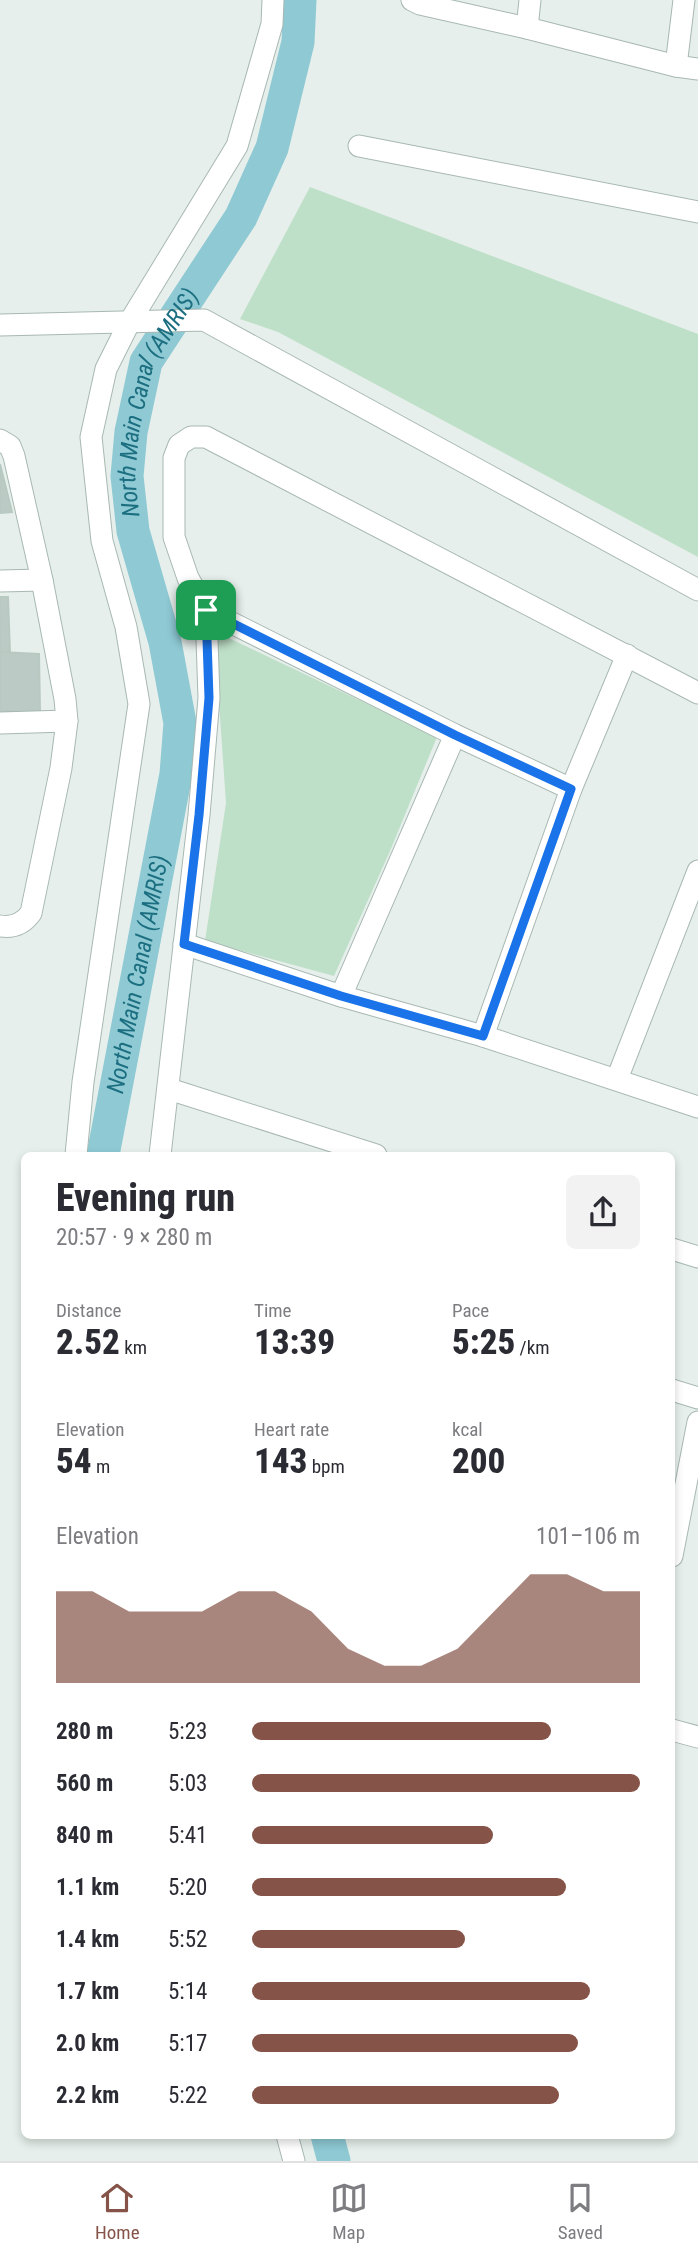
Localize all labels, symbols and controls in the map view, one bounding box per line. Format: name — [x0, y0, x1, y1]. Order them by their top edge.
water label: North Main Canal (AMRIS) — [113, 283, 204, 519]
pin — [176, 580, 236, 640]
icon: arrive — [187, 591, 225, 629]
water label: North Main Canal (AMRIS) — [101, 853, 174, 1096]
button: share — [566, 1175, 640, 1249]
text: Evening run — [56, 1176, 235, 1220]
text: 20:57 · 9 × 280 m — [56, 1224, 212, 1251]
text: Distance — [56, 1299, 121, 1322]
text: Time — [254, 1299, 291, 1322]
text: Pace — [452, 1299, 489, 1322]
text: 2.52 — [56, 1322, 120, 1363]
text: 13:39 — [254, 1322, 335, 1363]
text: 5:25 — [452, 1322, 515, 1363]
text: km — [120, 1336, 147, 1359]
text: /km — [515, 1336, 550, 1359]
text: Elevation — [56, 1418, 124, 1441]
text: Heart rate — [254, 1418, 329, 1441]
text: kcal — [452, 1418, 483, 1441]
text: 54 — [56, 1441, 92, 1482]
text: 143 — [254, 1441, 307, 1482]
text: 200 — [452, 1441, 505, 1482]
text: m — [92, 1455, 110, 1478]
text: bpm — [307, 1455, 345, 1478]
text: Elevation — [56, 1523, 139, 1550]
text: 101–106 m — [536, 1523, 640, 1550]
text: 280 m — [56, 1718, 113, 1745]
text: 5:23 — [168, 1718, 207, 1745]
text: 560 m — [56, 1770, 113, 1797]
text: 5:03 — [168, 1770, 207, 1797]
text: 840 m — [56, 1822, 113, 1849]
text: 5:41 — [168, 1822, 207, 1849]
text: 1.1 km — [56, 1874, 119, 1901]
text: 5:20 — [168, 1874, 207, 1901]
text: 1.4 km — [56, 1926, 119, 1953]
text: 5:52 — [168, 1926, 207, 1953]
text: 1.7 km — [56, 1978, 119, 2005]
text: 5:14 — [168, 1978, 207, 2005]
text: 2.0 km — [56, 2030, 119, 2057]
text: 5:17 — [168, 2030, 207, 2057]
text: 2.2 km — [56, 2082, 119, 2109]
text: 5:22 — [168, 2082, 207, 2109]
tab: Home — [95, 2179, 140, 2244]
tab: Map — [330, 2179, 368, 2244]
tab: Saved — [558, 2179, 603, 2244]

